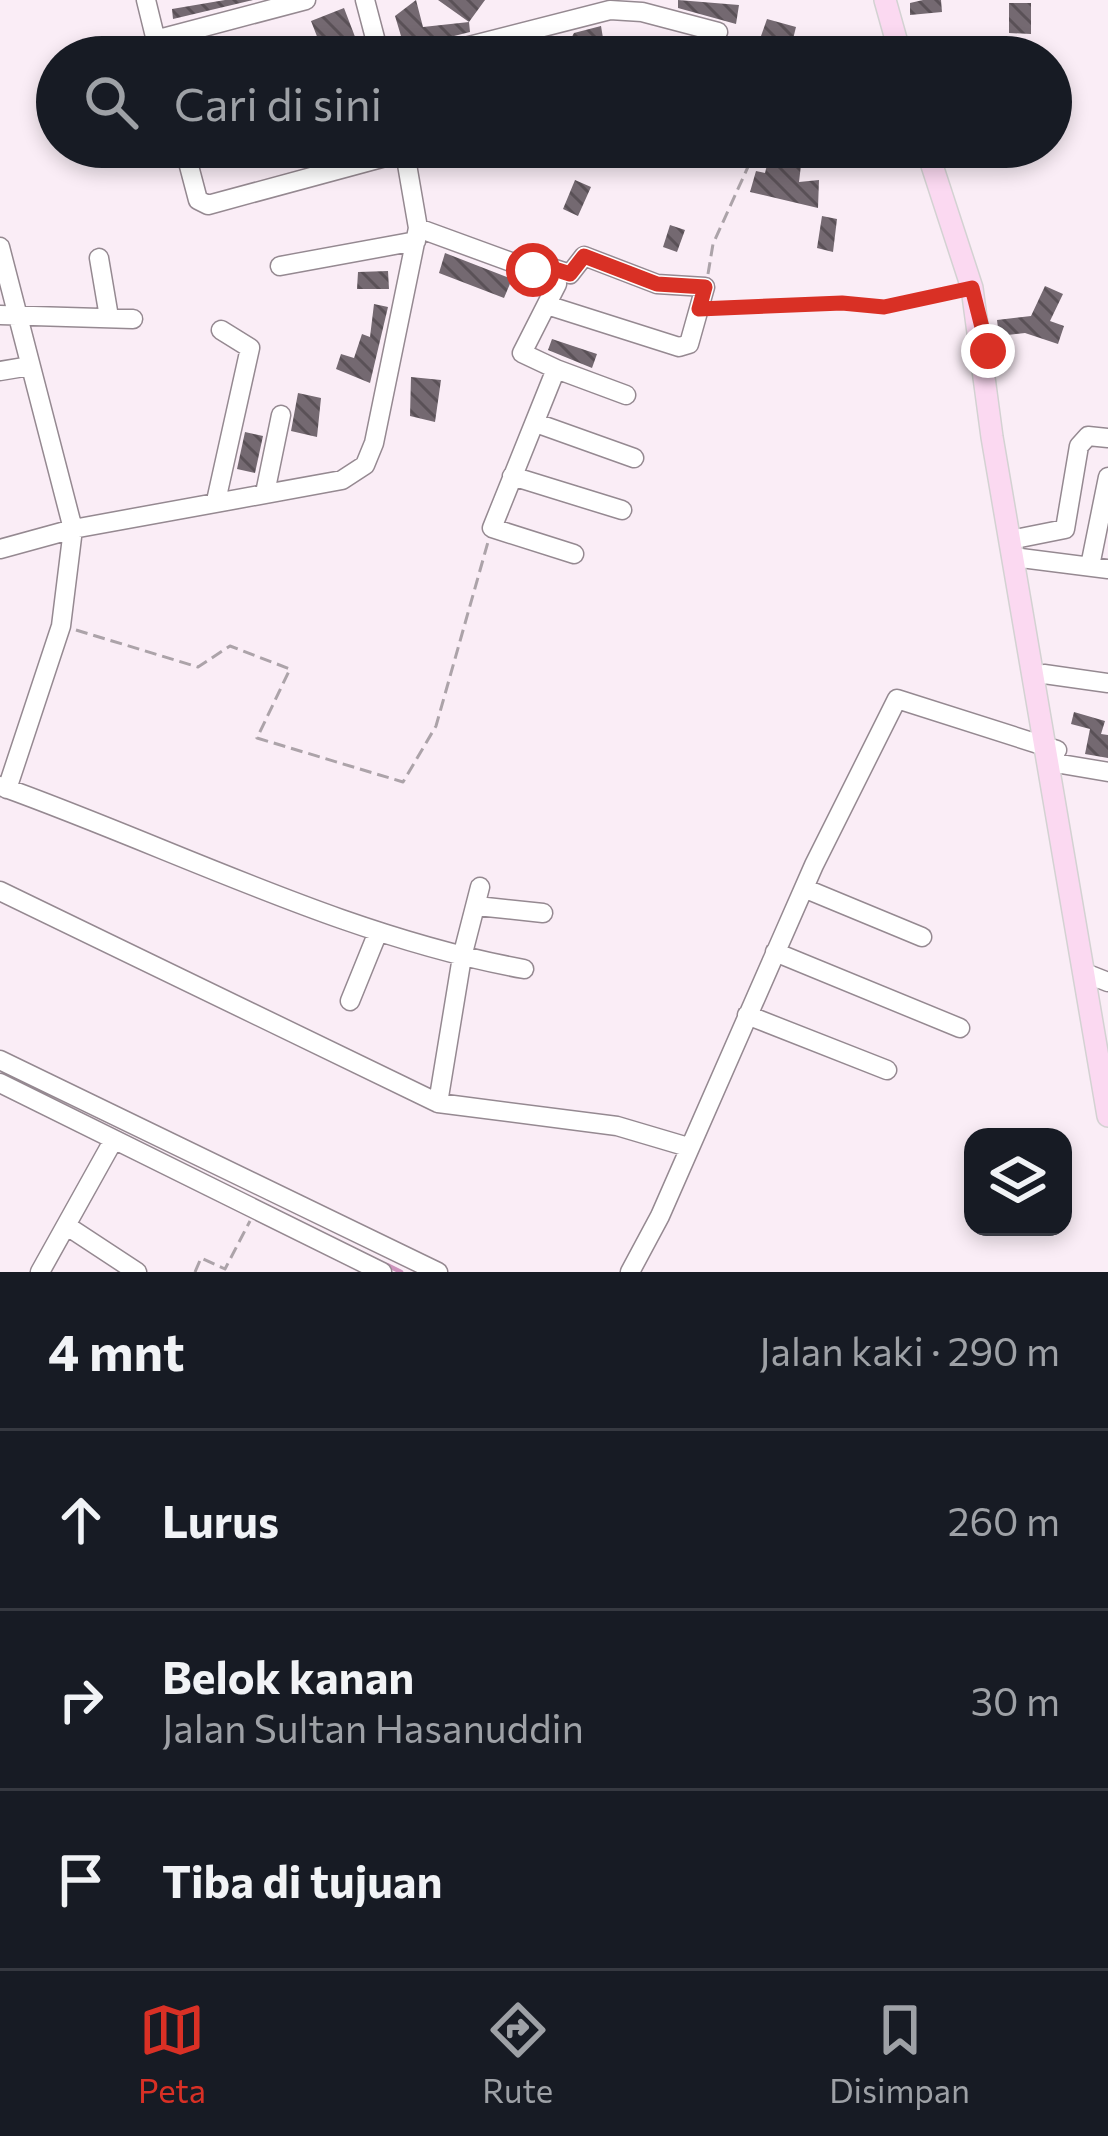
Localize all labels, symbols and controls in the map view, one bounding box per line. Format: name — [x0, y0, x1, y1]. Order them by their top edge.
search box — [36, 36, 1072, 168]
icon: search — [78, 69, 144, 135]
text: Cari di sini — [174, 75, 382, 130]
route start — [506, 243, 560, 297]
route end — [961, 324, 1015, 378]
map controls — [964, 1128, 1072, 1236]
button: layers — [964, 1128, 1072, 1236]
text: 4 mnt — [48, 1319, 185, 1382]
text: Jalan kaki · 290 m — [759, 1326, 1060, 1374]
icon: ahead — [48, 1487, 114, 1553]
text: Lurus — [162, 1492, 279, 1547]
text: 260 m — [948, 1496, 1060, 1544]
text: Belok kanan — [162, 1648, 414, 1703]
icon: right — [48, 1667, 114, 1733]
text: 30 m — [971, 1676, 1060, 1724]
text: Jalan Sultan Hasanuddin — [162, 1703, 584, 1751]
icon: arrive — [48, 1847, 114, 1913]
text: Tiba di tujuan — [162, 1852, 443, 1907]
tab: Peta — [138, 1997, 206, 2110]
tab: Rute — [482, 1997, 553, 2110]
tab: Disimpan — [829, 1997, 970, 2110]

